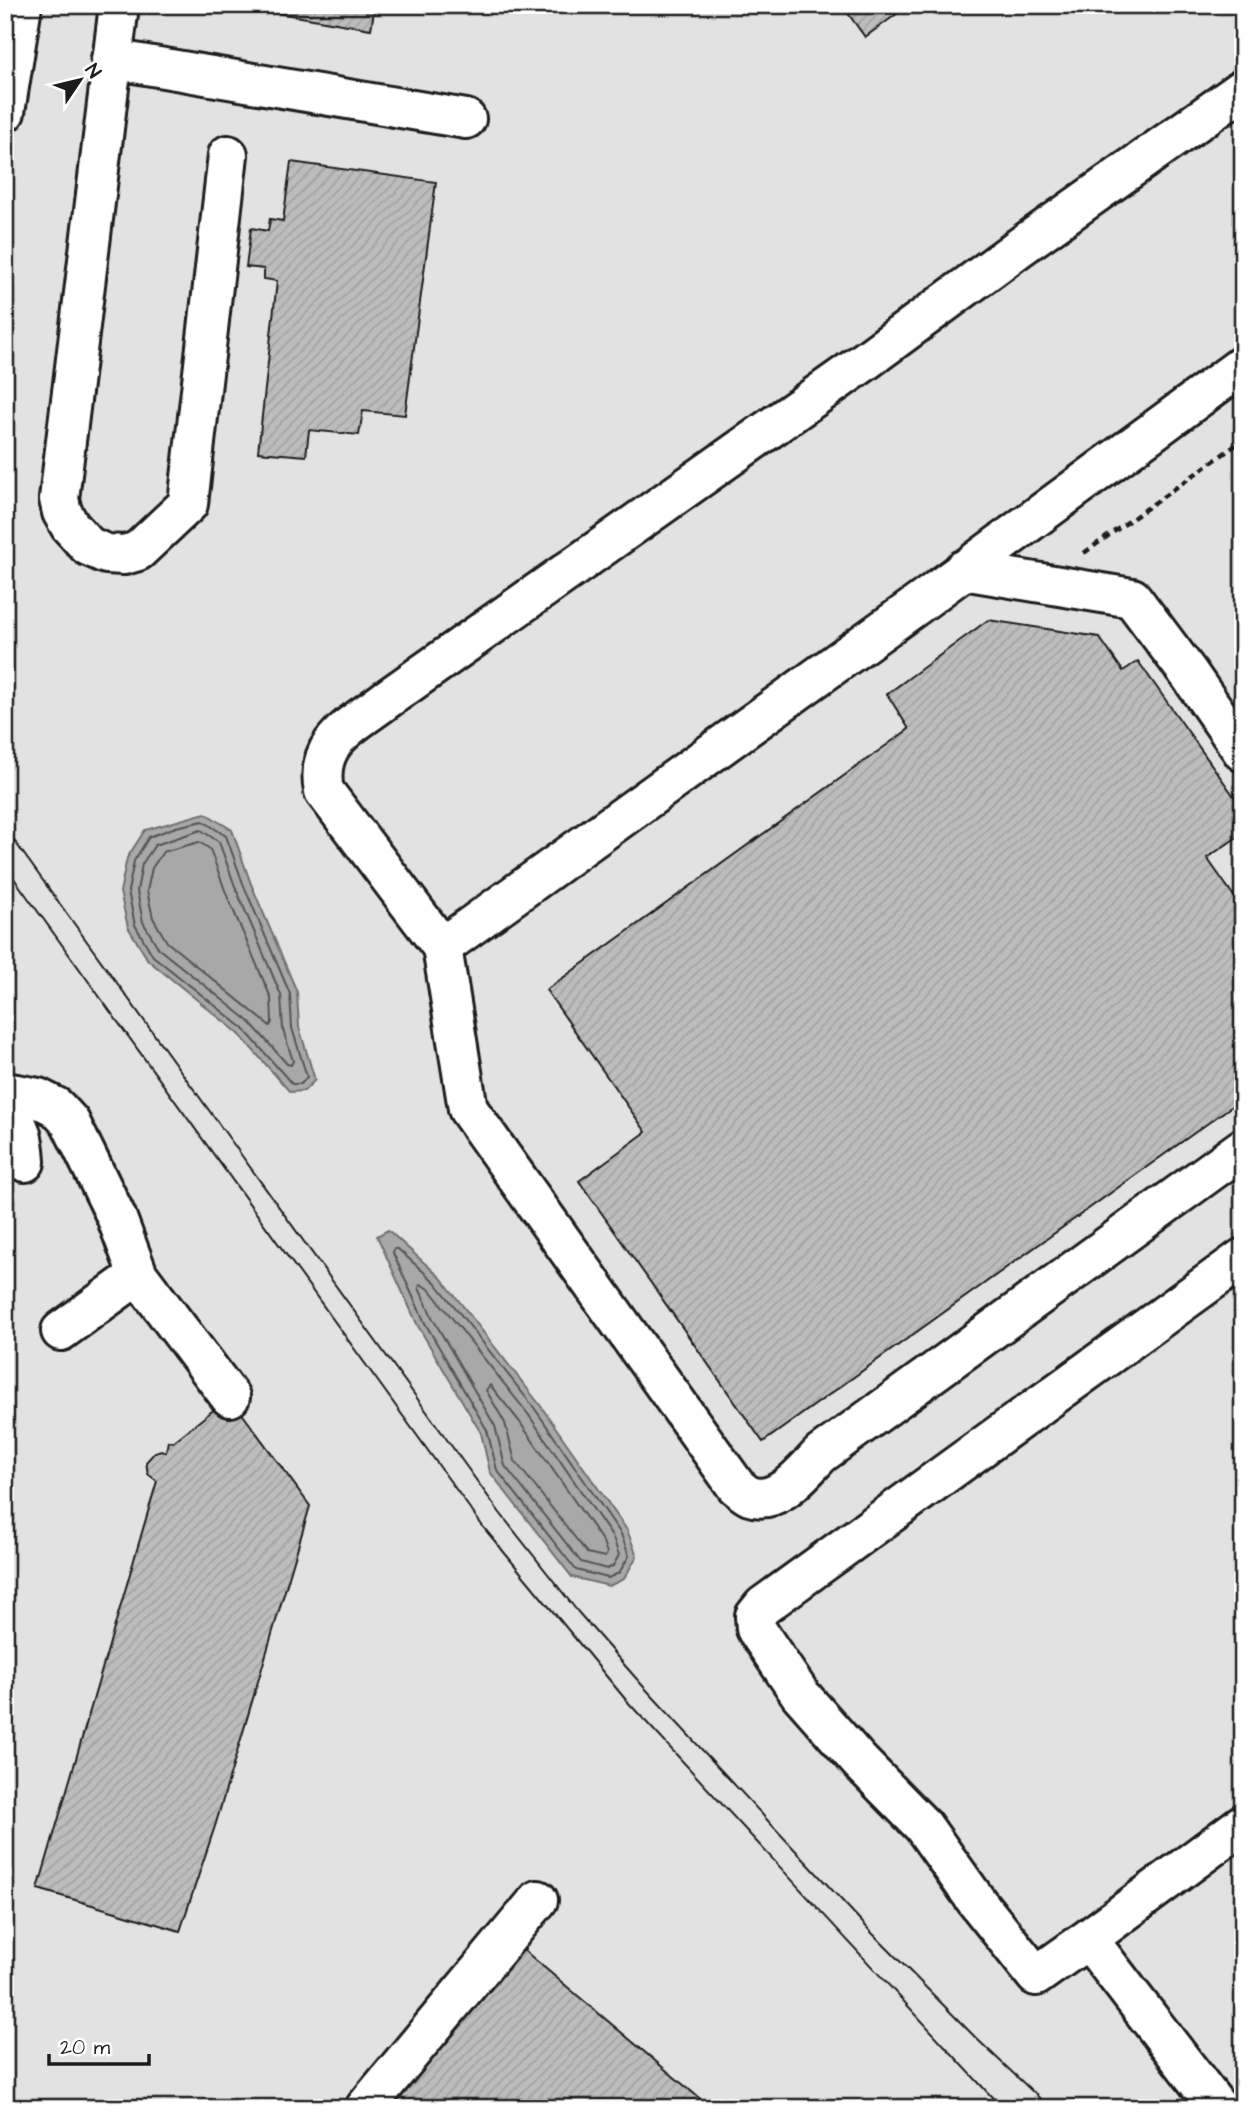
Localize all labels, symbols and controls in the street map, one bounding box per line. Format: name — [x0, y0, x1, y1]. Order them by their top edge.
north arrow — [46, 46, 116, 116]
text: N — [78, 58, 107, 84]
scale bar — [49, 2022, 149, 2066]
text: 20 m — [60, 2033, 111, 2062]

